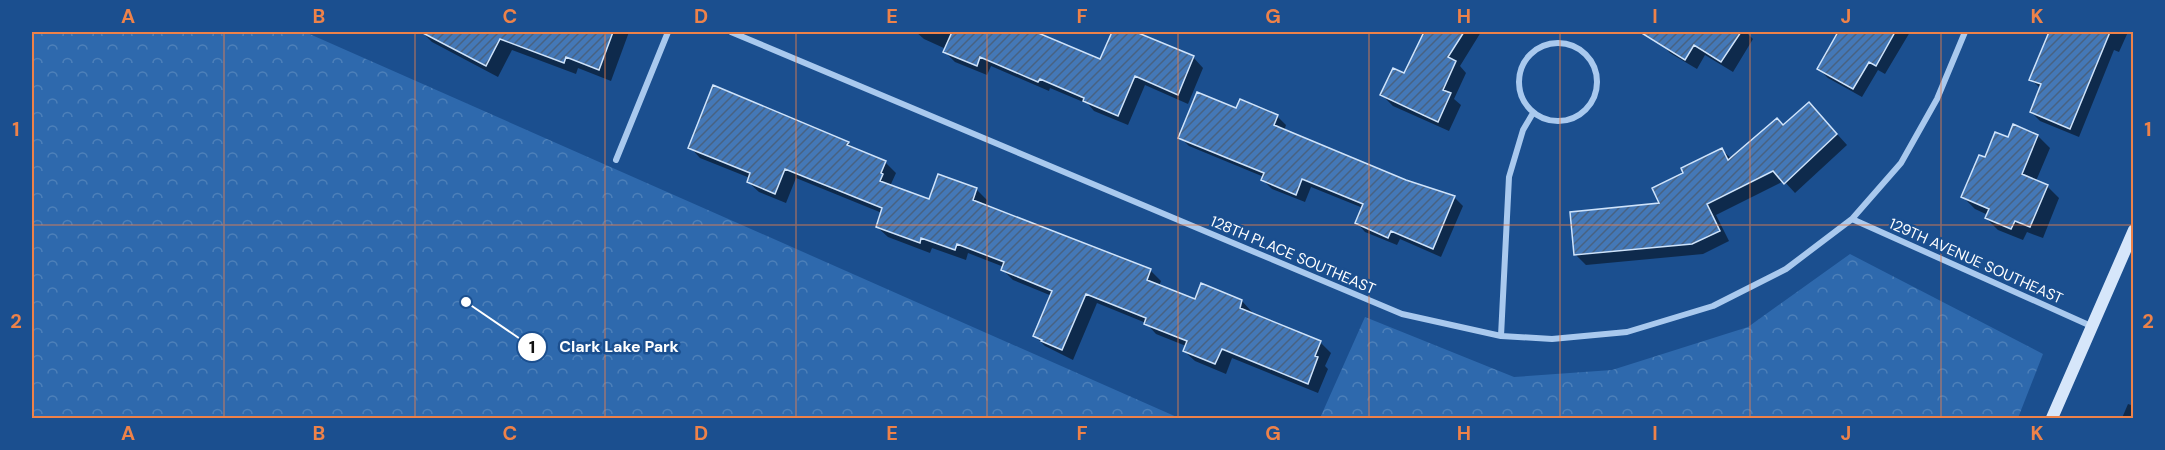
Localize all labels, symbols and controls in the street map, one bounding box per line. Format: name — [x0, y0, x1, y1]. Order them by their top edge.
text: A — [121, 3, 135, 29]
text: B — [313, 3, 325, 29]
text: C — [503, 3, 517, 29]
text: D — [694, 3, 708, 29]
text: E — [886, 3, 898, 29]
text: F — [1076, 3, 1088, 29]
text: G — [1265, 3, 1281, 29]
text: H — [1457, 3, 1471, 29]
text: I — [1652, 3, 1658, 29]
text: J — [1841, 3, 1851, 29]
text: K — [2030, 3, 2044, 29]
text: 1 — [12, 116, 20, 142]
text: 1 — [2144, 116, 2152, 142]
street label: 128TH PLACE SOUTHEAST — [1207, 211, 1379, 299]
street label: 129TH AVENUE SOUTHEAST — [1886, 214, 2066, 308]
text: 2 — [10, 308, 22, 334]
text: 2 — [2142, 308, 2154, 334]
callout: Clark Lake Park — [517, 330, 691, 364]
text: 1 — [529, 335, 535, 359]
text: Clark Lake Park — [559, 336, 680, 357]
text: A — [121, 420, 135, 446]
text: B — [313, 420, 325, 446]
text: C — [503, 420, 517, 446]
text: D — [694, 420, 708, 446]
text: E — [886, 420, 898, 446]
text: F — [1076, 420, 1088, 446]
text: G — [1265, 420, 1281, 446]
text: H — [1457, 420, 1471, 446]
text: I — [1652, 420, 1658, 446]
text: J — [1841, 420, 1851, 446]
text: K — [2030, 420, 2044, 446]

